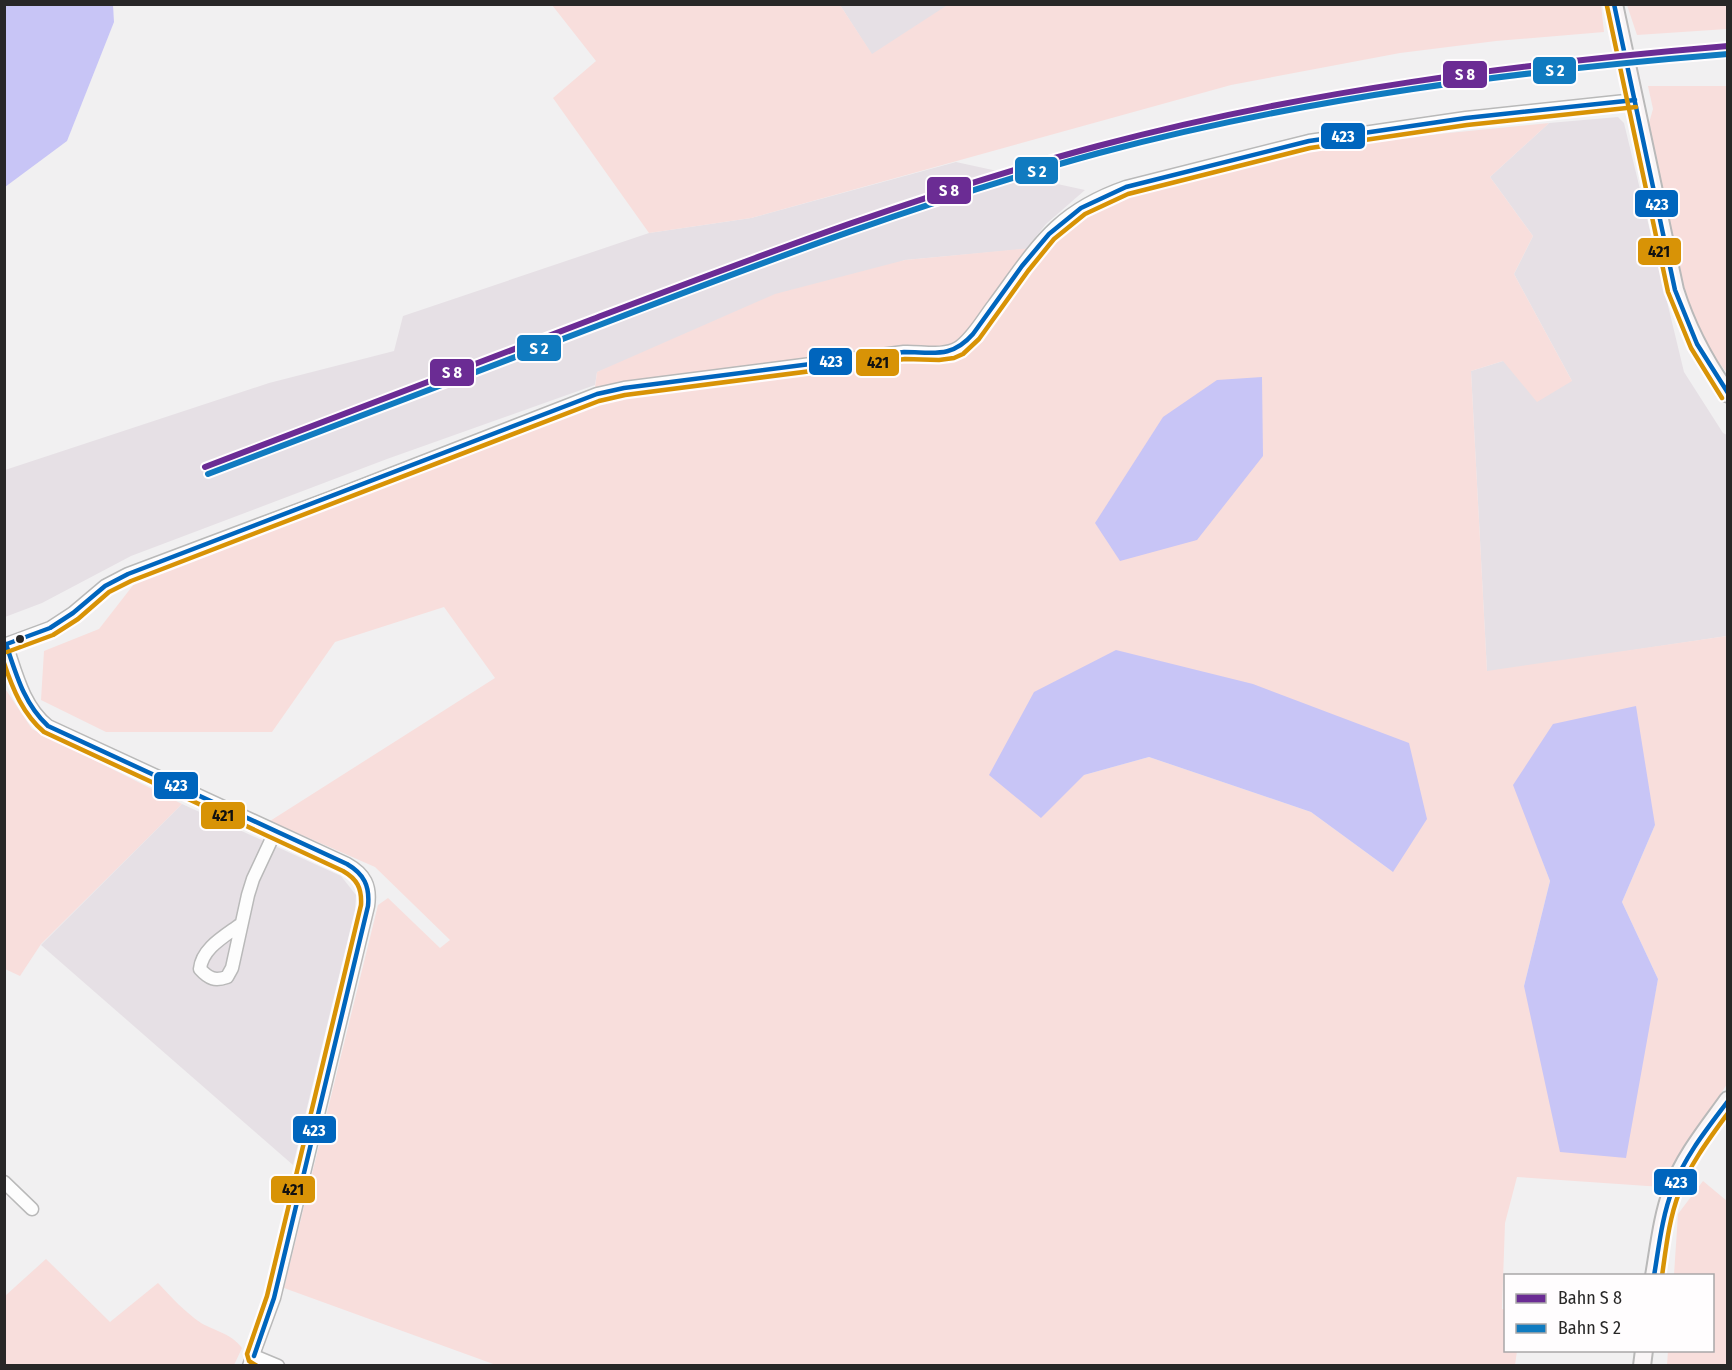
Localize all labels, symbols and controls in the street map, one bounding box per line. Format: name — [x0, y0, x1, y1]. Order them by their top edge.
line badge: S 2 — [1532, 56, 1577, 85]
line badge: S 8 — [1442, 60, 1488, 89]
text: S 2 — [1545, 61, 1565, 80]
text: S 8 — [1455, 65, 1476, 84]
line badge: 423 — [1320, 122, 1366, 150]
text: 423 — [1331, 127, 1355, 146]
line badge: S 2 — [1014, 156, 1059, 185]
text: S 2 — [1027, 162, 1047, 181]
line badge: S 8 — [926, 176, 972, 205]
text: S 8 — [939, 181, 960, 200]
line badge: 423 — [1634, 189, 1679, 218]
text: 423 — [1645, 195, 1669, 214]
line badge: 421 — [1637, 237, 1682, 266]
text: 421 — [1648, 242, 1670, 261]
line badge: S 2 — [516, 334, 562, 362]
text: S 2 — [529, 339, 549, 358]
line badge: 423 — [808, 347, 853, 376]
line badge: 421 — [855, 348, 900, 377]
text: 423 — [819, 352, 843, 371]
text: 421 — [867, 353, 889, 372]
line badge: S 8 — [429, 358, 475, 387]
text: S 8 — [442, 363, 463, 382]
unlabelled marker — [14, 633, 26, 645]
line badge: 423 — [153, 771, 199, 800]
text: 423 — [164, 776, 188, 795]
line badge: 421 — [200, 801, 246, 830]
text: 421 — [212, 806, 234, 825]
line badge: 423 — [292, 1115, 337, 1144]
text: 423 — [302, 1121, 326, 1140]
line badge: 423 — [1653, 1168, 1698, 1196]
text: 423 — [1664, 1173, 1688, 1192]
line badge: 421 — [270, 1175, 316, 1204]
text: 421 — [282, 1180, 304, 1199]
legend — [1504, 1274, 1714, 1352]
text: Bahn S 8 — [1558, 1287, 1622, 1309]
text: Bahn S 2 — [1558, 1317, 1621, 1339]

